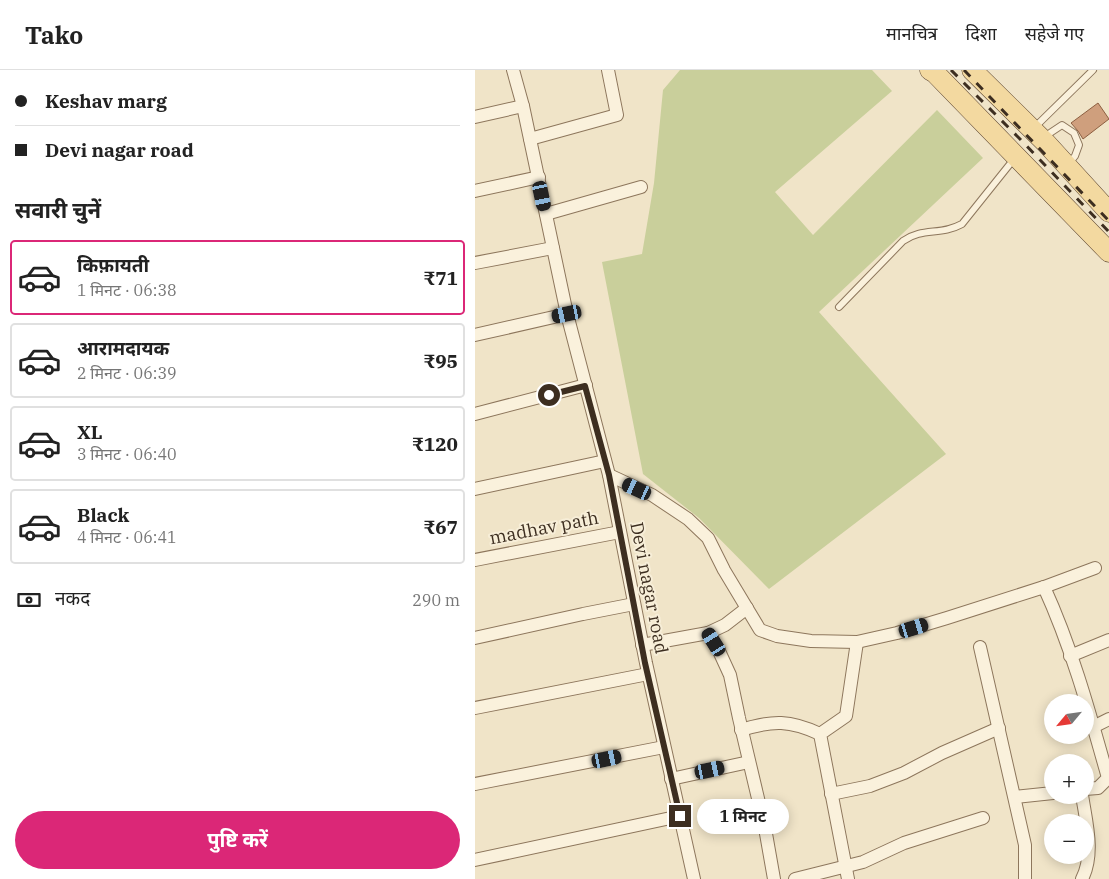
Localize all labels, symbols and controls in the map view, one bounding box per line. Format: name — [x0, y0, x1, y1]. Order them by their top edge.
text: Tako — [25, 19, 83, 51]
text: मानचित्र — [886, 22, 938, 45]
text: दिशा — [966, 22, 997, 45]
text: सहेजे गए — [1025, 22, 1084, 45]
text: Keshav marg — [45, 89, 167, 113]
text: Devi nagar road — [45, 138, 194, 162]
car — [531, 180, 552, 212]
text: सवारी चुनें — [15, 195, 101, 224]
text: किफ़ायती — [77, 253, 149, 277]
icon: car — [17, 255, 62, 300]
text: ₹71 — [423, 266, 458, 290]
text: 1 मिनट · 06:38 — [77, 280, 177, 300]
car — [550, 304, 583, 324]
text: आरामदायक — [77, 336, 169, 360]
icon: car — [17, 338, 62, 383]
text: ₹95 — [423, 349, 458, 373]
text: 2 मिनट · 06:39 — [77, 363, 177, 383]
route start — [538, 384, 560, 406]
text: XL — [77, 420, 103, 444]
icon: car — [17, 421, 62, 466]
text: ₹120 — [412, 432, 458, 456]
text: 3 मिनट · 06:40 — [77, 444, 177, 464]
car — [620, 476, 653, 502]
text: Black — [77, 503, 129, 527]
icon: car — [17, 504, 62, 549]
street label: madhav path — [487, 506, 601, 549]
text: ₹67 — [423, 515, 458, 539]
street label: Devi nagar road — [625, 520, 674, 656]
text: 4 मिनट · 06:41 — [77, 527, 177, 547]
icon: cash — [15, 586, 43, 614]
text: नकद — [55, 586, 90, 610]
text: 290 m — [412, 590, 460, 610]
car — [897, 616, 930, 640]
car — [699, 625, 728, 659]
north arrow — [1044, 694, 1094, 744]
map controls — [1044, 694, 1094, 864]
car — [590, 749, 623, 769]
button: + — [1044, 754, 1094, 804]
car — [693, 760, 726, 780]
callout: 1 मिनट — [697, 798, 790, 834]
route end — [669, 805, 691, 827]
text: 1 मिनट — [720, 806, 766, 826]
button: पुष्टि करें — [15, 811, 460, 869]
button: − — [1044, 814, 1094, 864]

